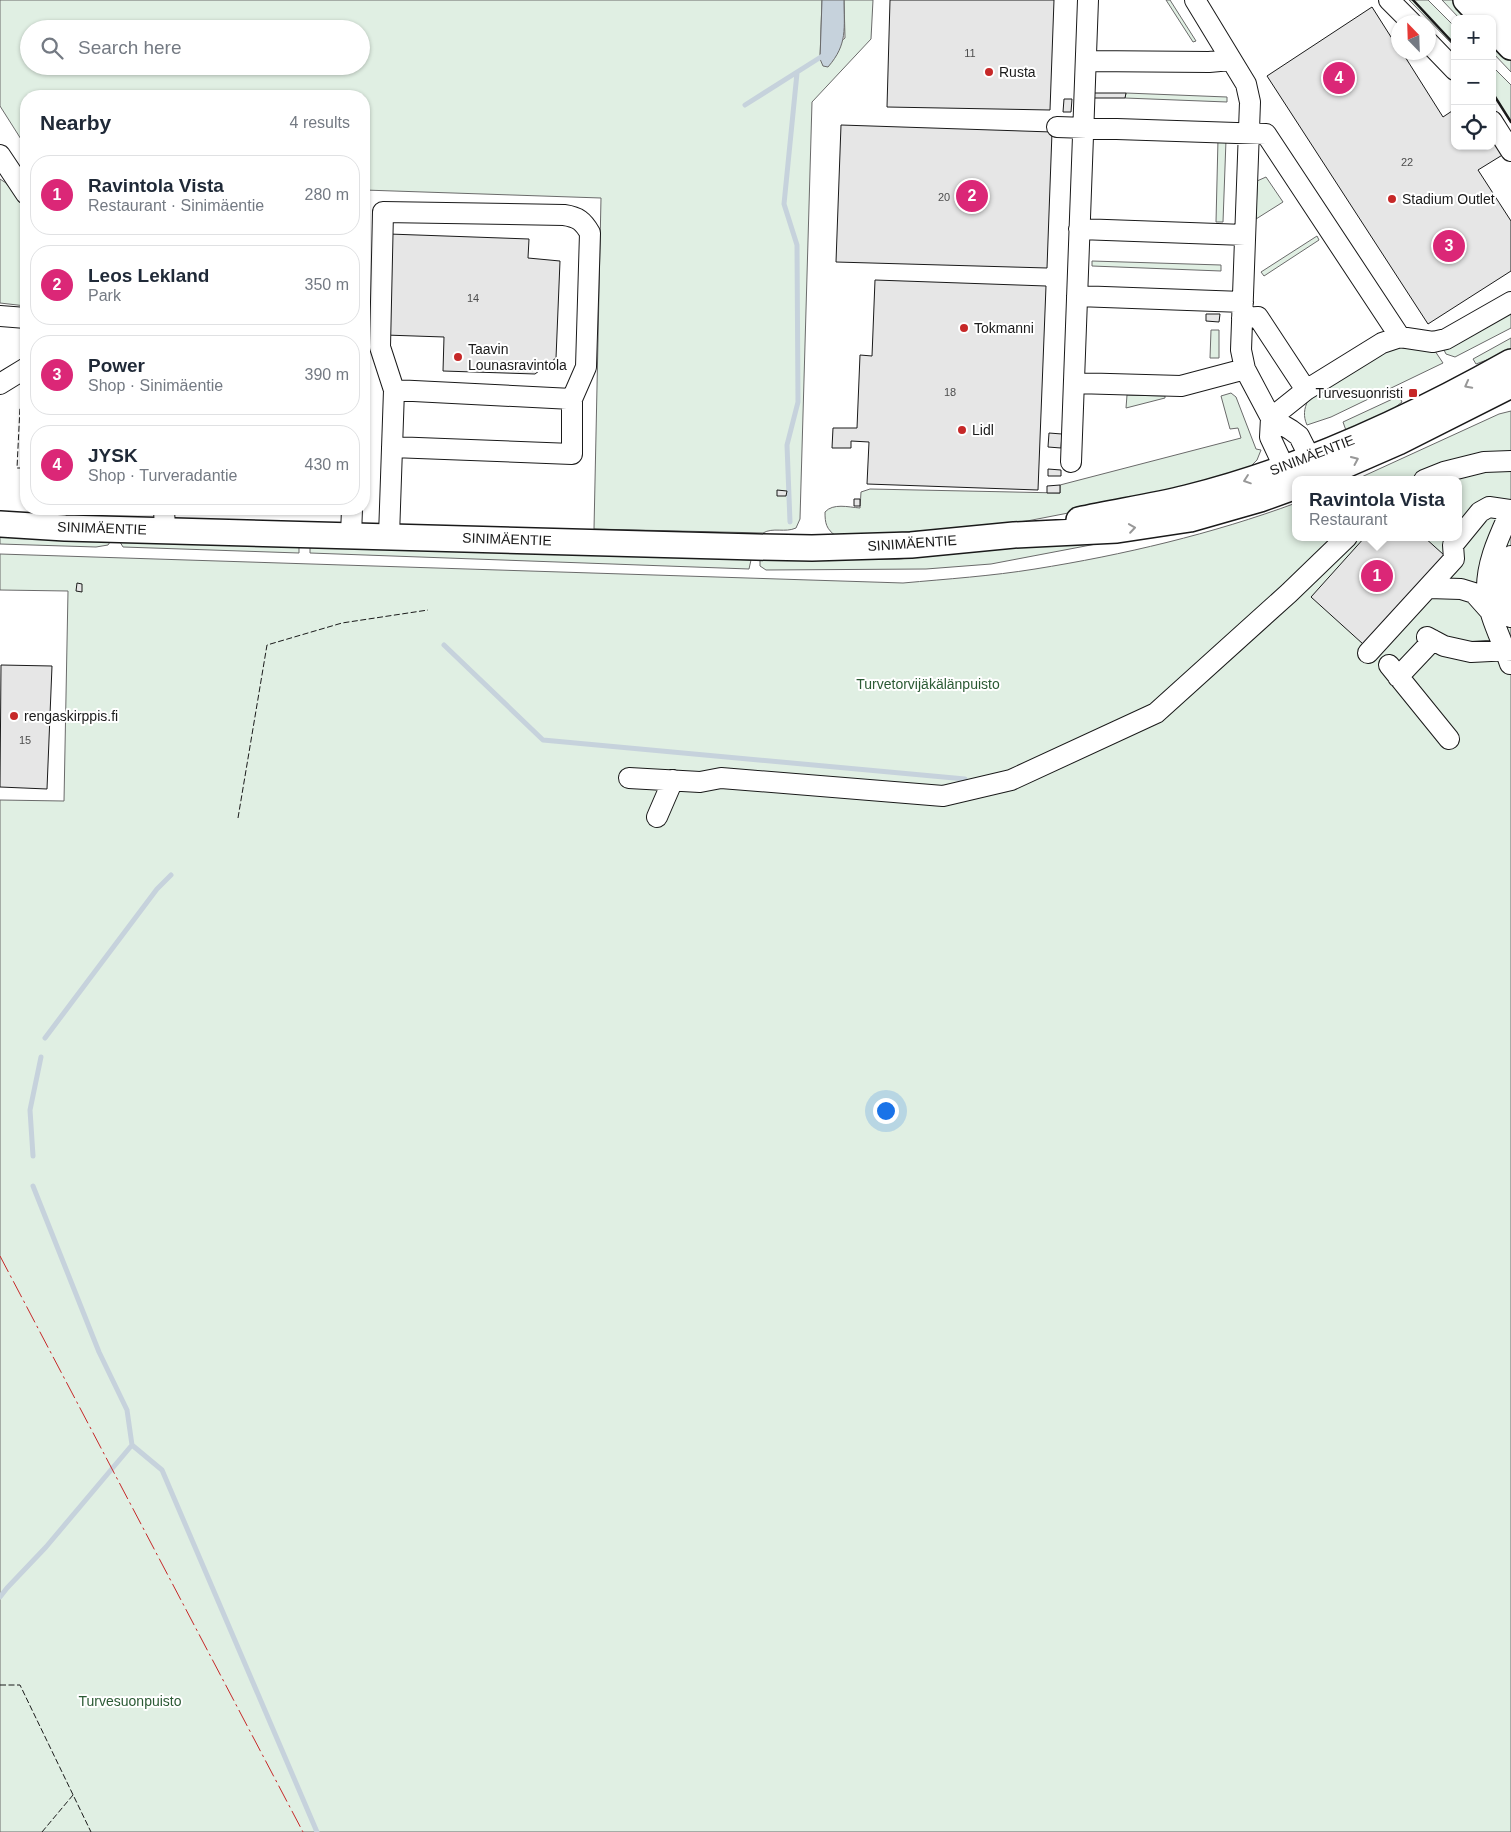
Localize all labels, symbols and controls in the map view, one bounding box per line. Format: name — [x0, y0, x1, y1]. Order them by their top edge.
north arrow — [1391, 15, 1436, 60]
map controls — [1451, 15, 1496, 150]
button: + — [1451, 15, 1496, 60]
search box — [20, 20, 370, 75]
icon: search — [38, 34, 66, 62]
text: Search here — [78, 37, 182, 58]
house number: 11 — [964, 47, 976, 59]
pin: 4 — [1323, 59, 1355, 97]
button: − — [1451, 60, 1496, 105]
place label: Rusta — [999, 64, 1036, 80]
marker: Rusta — [983, 66, 995, 78]
button: locate — [1451, 105, 1496, 150]
text: Nearby — [40, 111, 111, 134]
text: 4 results — [290, 114, 350, 131]
house number: 22 — [1401, 156, 1413, 168]
text: Ravintola Vista — [88, 175, 224, 196]
pin: 2 — [956, 177, 988, 215]
text: 1 — [53, 186, 61, 203]
text: 280 m — [305, 186, 349, 203]
house number: 20 — [938, 191, 950, 203]
place label: Stadium Outlet — [1402, 191, 1495, 207]
marker: Stadium Outlet — [1386, 193, 1398, 205]
text: Restaurant · Sinimäentie — [88, 197, 264, 214]
pin: 3 — [1433, 227, 1465, 265]
text: Leos Lekland — [88, 265, 209, 286]
text: 2 — [53, 276, 61, 293]
text: 350 m — [305, 276, 349, 293]
text: Park — [88, 287, 121, 304]
house number: 14 — [467, 292, 479, 304]
place label: Tokmanni — [974, 320, 1034, 336]
marker: Tokmanni — [958, 322, 970, 334]
place label: Taavin Lounasravintola — [468, 341, 567, 373]
marker: Taavin Lounasravintola — [452, 351, 464, 363]
text: Power — [88, 355, 145, 376]
text: 3 — [53, 366, 61, 383]
text: 390 m — [305, 366, 349, 383]
text: Shop · Sinimäentie — [88, 377, 223, 394]
one-way arrow — [1465, 379, 1474, 389]
place label: Turvesuonristi — [1316, 385, 1403, 401]
house number: 18 — [944, 386, 956, 398]
marker: Turvesuonristi — [1407, 387, 1419, 399]
place label: Lidl — [972, 422, 994, 438]
marker: Lidl — [956, 424, 968, 436]
street label: SINIMÄENTIE — [1267, 431, 1357, 479]
text: JYSK — [88, 445, 138, 466]
text: 4 — [53, 456, 61, 473]
text: 430 m — [305, 456, 349, 473]
one-way arrow — [1350, 456, 1359, 467]
text: Shop · Turveradantie — [88, 467, 237, 484]
one-way arrow — [1243, 474, 1252, 484]
popup — [1292, 476, 1462, 541]
text: Ravintola Vista — [1309, 489, 1445, 510]
text: Restaurant — [1309, 511, 1387, 528]
street label: SINIMÄENTIE — [57, 518, 147, 538]
one-way arrow — [1128, 523, 1137, 533]
street label: SINIMÄENTIE — [462, 529, 552, 549]
street label: SINIMÄENTIE — [867, 532, 957, 554]
pin: 1 — [1361, 557, 1393, 595]
park label: Turvetorvijäkälänpuisto — [856, 676, 1000, 692]
place label: rengaskirppis.fi — [24, 708, 118, 724]
marker: rengaskirppis.fi — [8, 710, 20, 722]
house number: 15 — [19, 734, 31, 746]
your location — [873, 1098, 899, 1124]
park label: Turvesuonpuisto — [79, 1693, 182, 1709]

